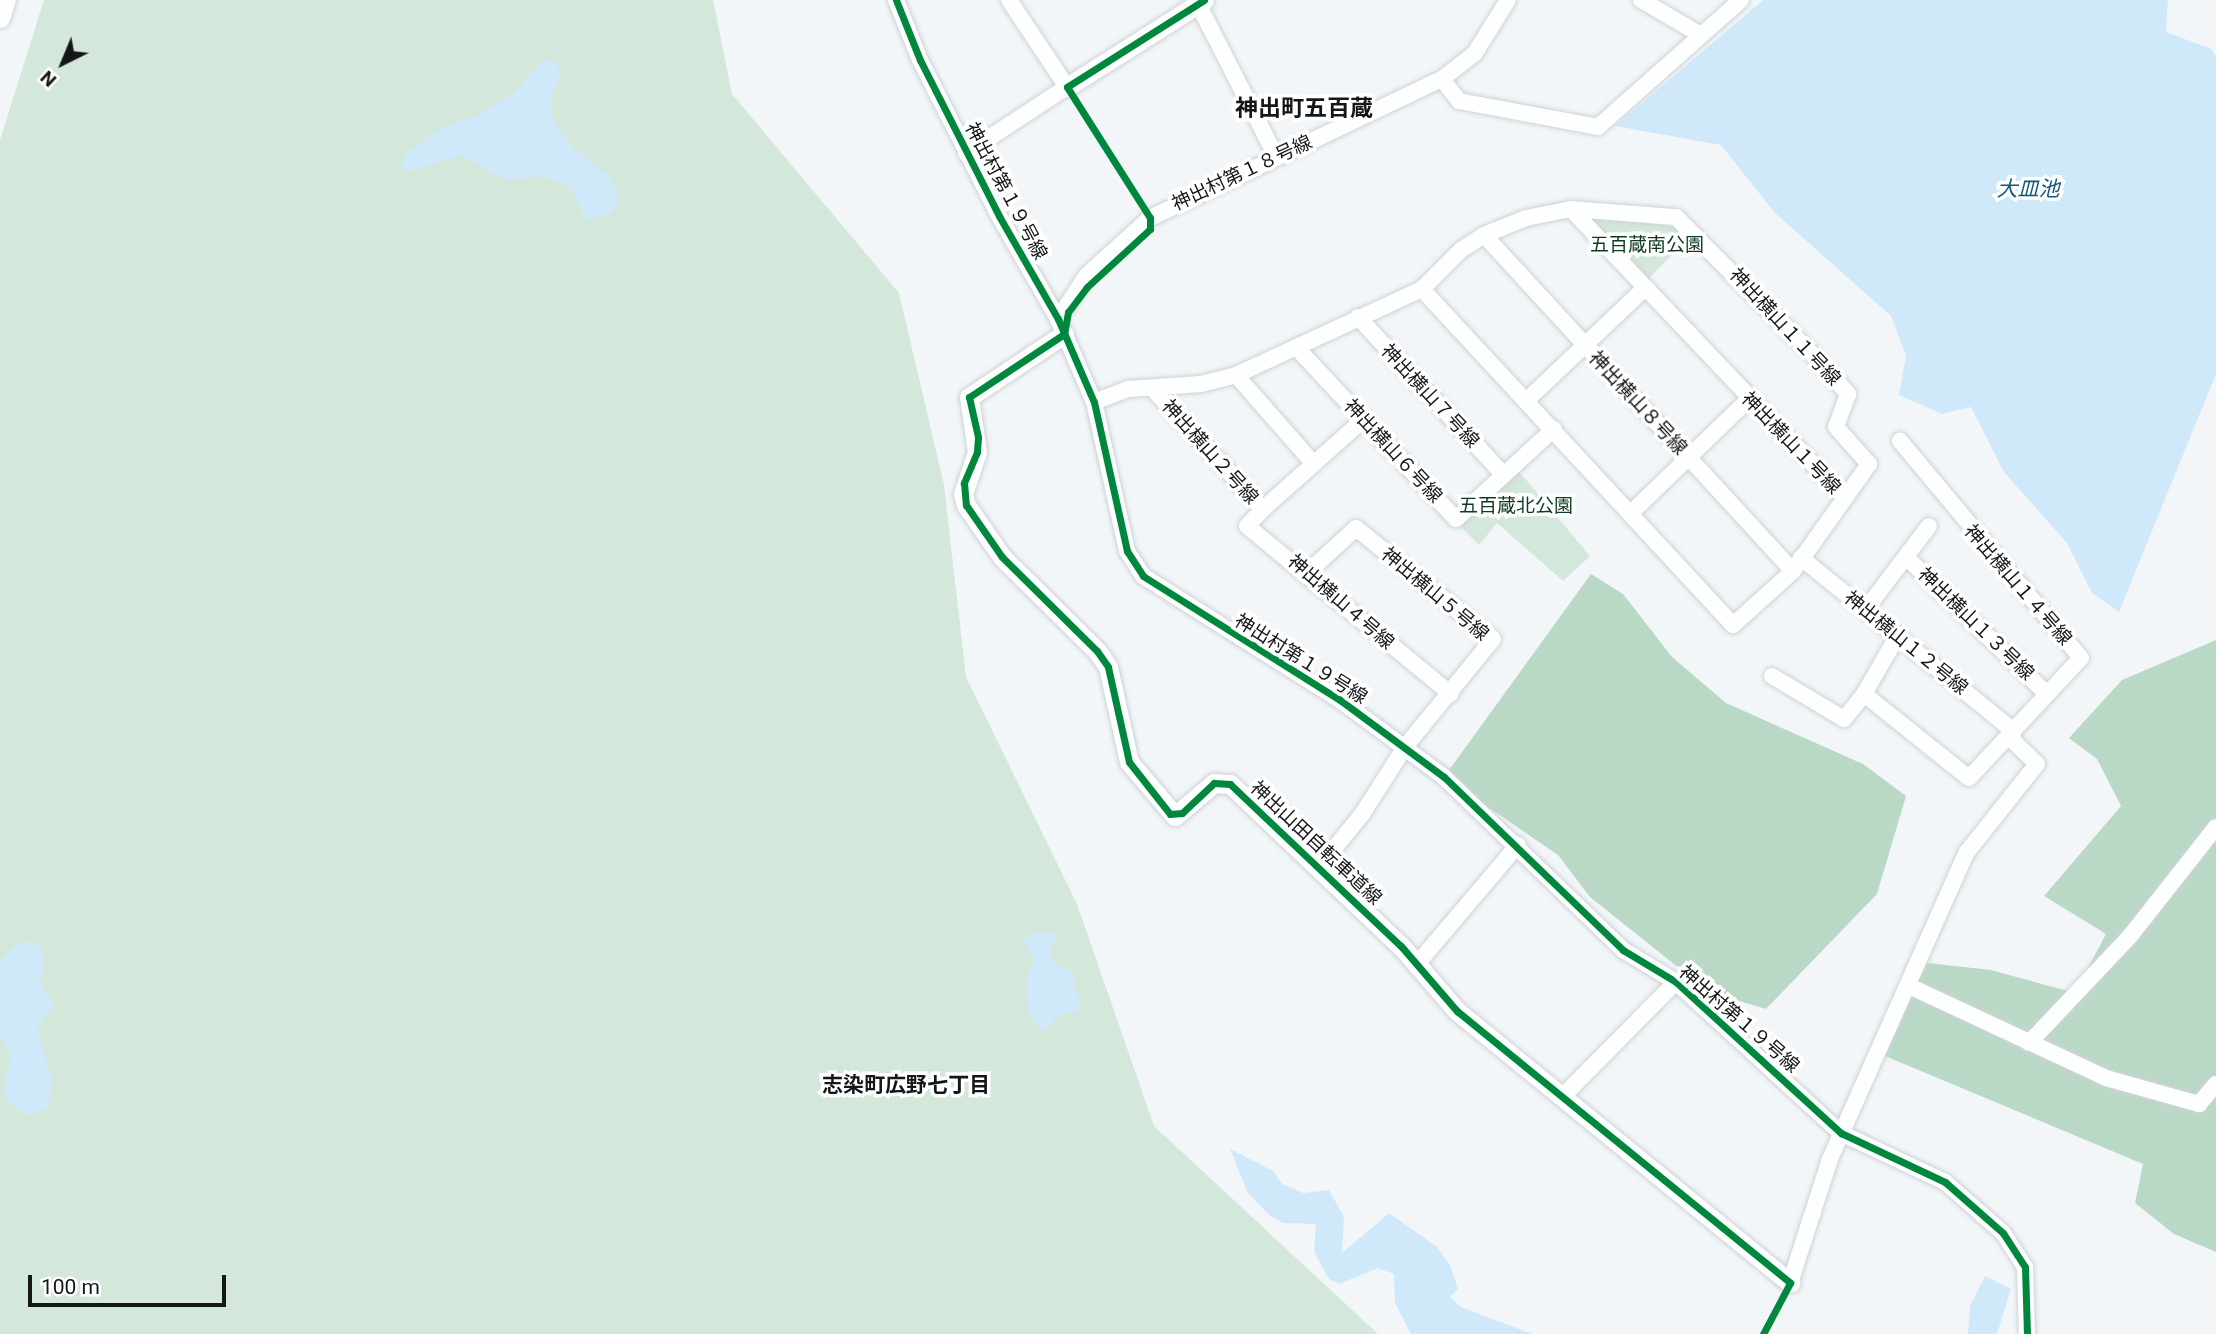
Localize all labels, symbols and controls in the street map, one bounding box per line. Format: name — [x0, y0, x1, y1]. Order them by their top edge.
north arrow — [28, 28, 98, 98]
text: N — [36, 66, 61, 92]
district label: 神出町五百蔵 — [1235, 95, 1373, 123]
street label: 神出村第１９号線 — [960, 119, 1052, 263]
street label: 神出村第１８号線 — [1168, 131, 1316, 215]
water label: 大皿池 — [1997, 176, 2059, 202]
park label: 五百蔵南公園 — [1590, 234, 1704, 256]
street label: 神出横山１１号線 — [1725, 264, 1845, 390]
street label: 神出横山７号線 — [1376, 340, 1484, 452]
street label: 神出横山８号線 — [1584, 347, 1692, 459]
street label: 神出横山１号線 — [1737, 387, 1845, 499]
street label: 神出横山２号線 — [1157, 395, 1263, 509]
street label: 神出横山６号線 — [1339, 395, 1447, 507]
park label: 五百蔵北公園 — [1459, 495, 1573, 517]
street label: 神出横山１４号線 — [1960, 520, 2076, 650]
street label: 神出横山５号線 — [1377, 543, 1493, 645]
street label: 神出横山４号線 — [1283, 550, 1399, 654]
street label: 神出横山１３号線 — [1913, 563, 2039, 685]
street label: 神出横山１２号線 — [1840, 586, 1972, 700]
street label: 神出村第１９号線 — [1231, 609, 1371, 709]
street label: 神出山田自転車道線 — [1246, 776, 1386, 910]
street label: 神出村第１９号線 — [1674, 961, 1804, 1077]
district label: 志染町広野七丁目 — [822, 1072, 990, 1098]
scale bar — [32, 1260, 229, 1304]
text: 100 m — [41, 1275, 100, 1299]

